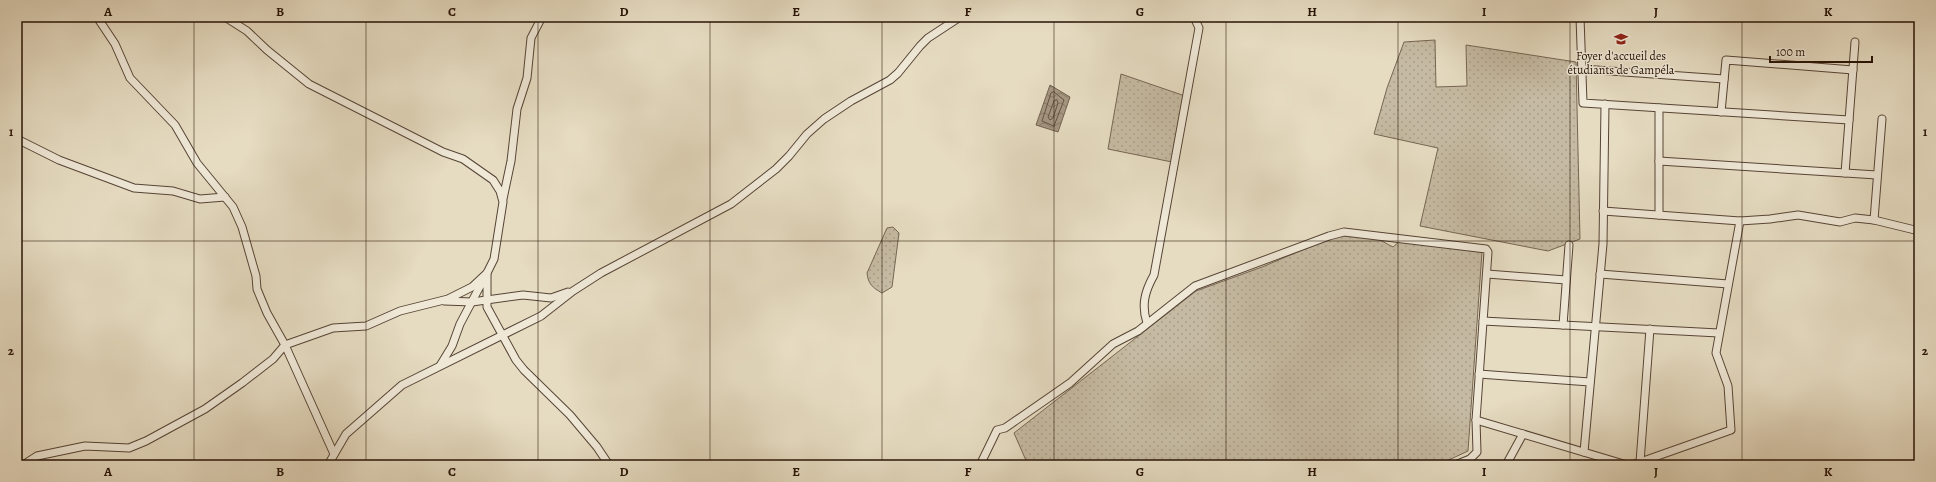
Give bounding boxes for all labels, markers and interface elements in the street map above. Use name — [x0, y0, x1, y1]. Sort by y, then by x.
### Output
text: A — [103, 3, 113, 20]
text: B — [276, 3, 284, 20]
text: C — [448, 3, 456, 20]
text: D — [619, 3, 629, 20]
text: E — [792, 3, 800, 20]
text: F — [965, 3, 972, 20]
text: G — [1136, 3, 1144, 20]
text: H — [1307, 3, 1317, 20]
text: I — [1482, 3, 1487, 20]
text: J — [1654, 3, 1658, 20]
text: K — [1824, 3, 1833, 20]
school or university icon: Foyer d'accueil des étudiants de Gampéla — [1613, 31, 1629, 47]
scale bar — [1770, 38, 1872, 64]
text: 100 m — [1776, 44, 1805, 60]
place label: Foyer d'accueil des étudiants de Gampéla — [1568, 48, 1675, 78]
text: 1 — [9, 123, 14, 140]
text: 1 — [1923, 123, 1928, 140]
text: 2 — [8, 342, 15, 359]
text: 2 — [1922, 342, 1929, 359]
text: A — [103, 463, 113, 480]
text: B — [276, 463, 284, 480]
text: C — [448, 463, 456, 480]
text: D — [619, 463, 629, 480]
text: E — [792, 463, 800, 480]
text: F — [965, 463, 972, 480]
text: G — [1136, 463, 1144, 480]
text: H — [1307, 463, 1317, 480]
text: I — [1482, 463, 1487, 480]
text: J — [1654, 463, 1658, 480]
text: K — [1824, 463, 1833, 480]

